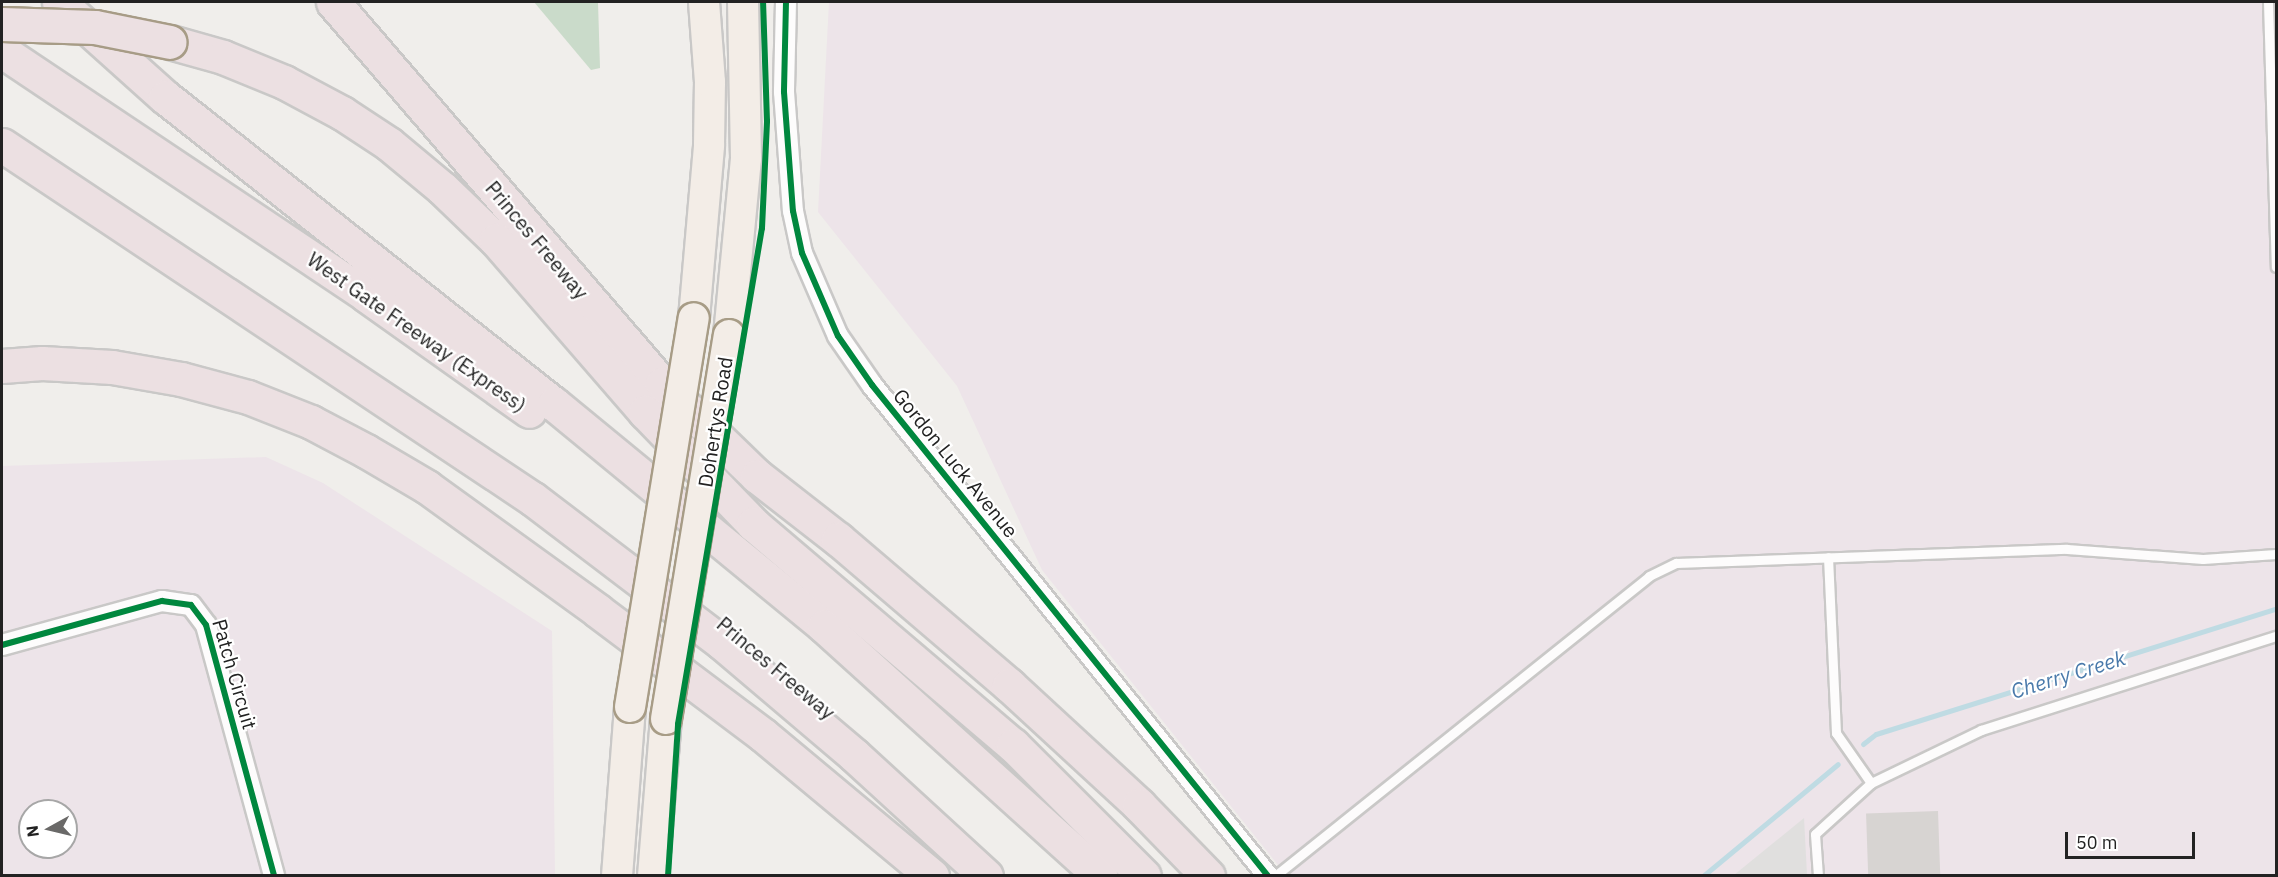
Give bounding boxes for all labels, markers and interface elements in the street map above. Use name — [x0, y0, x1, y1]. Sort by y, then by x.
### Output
street label: Princes Freeway — [481, 176, 593, 304]
street label: West Gate Freeway (Express) — [303, 247, 531, 417]
street label: Dohertys Road — [693, 355, 737, 489]
street label: Gordon Luck Avenue — [889, 384, 1023, 542]
street label: Princes Freeway — [712, 612, 840, 724]
street label: Patch Circuit — [208, 616, 262, 732]
water label: Cherry Creek — [2008, 645, 2128, 703]
north arrow — [18, 799, 78, 859]
scale bar — [2068, 820, 2198, 858]
text: N — [21, 824, 43, 838]
text: 50 m — [2076, 831, 2118, 854]

